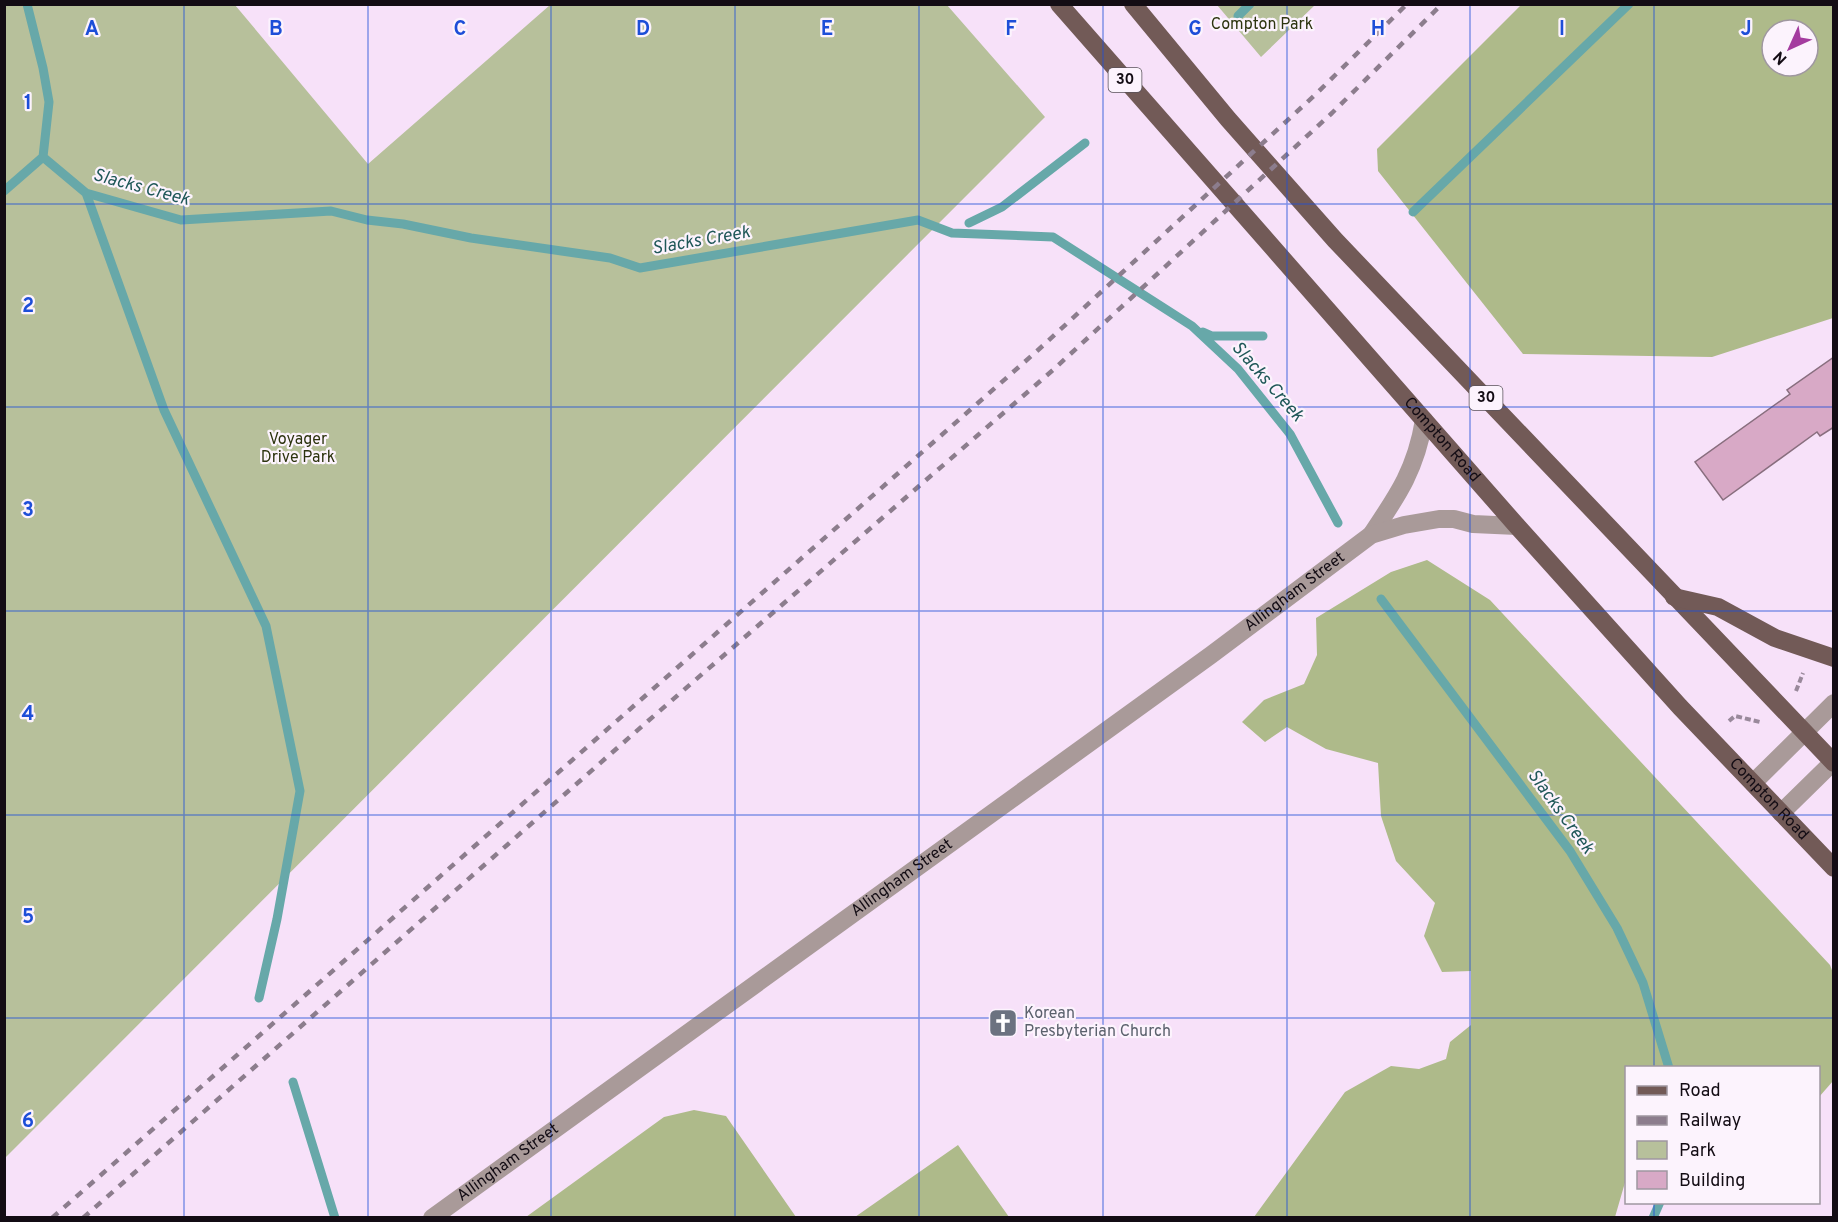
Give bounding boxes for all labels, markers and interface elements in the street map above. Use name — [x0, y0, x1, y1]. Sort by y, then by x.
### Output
park label: Compton Park — [1211, 15, 1313, 35]
text: A — [85, 17, 99, 43]
text: B — [269, 17, 283, 43]
text: C — [454, 17, 466, 43]
text: D — [636, 17, 650, 43]
text: E — [821, 17, 833, 43]
text: F — [1005, 17, 1017, 43]
text: G — [1188, 17, 1202, 43]
text: H — [1371, 17, 1385, 43]
text: I — [1559, 17, 1565, 43]
text: J — [1740, 17, 1752, 43]
north arrow — [1760, 18, 1820, 78]
text: N — [1770, 46, 1792, 68]
road number: 30 — [1108, 68, 1142, 92]
text: 1 — [24, 91, 32, 117]
water label: Slacks Creek — [90, 164, 193, 212]
water label: Slacks Creek — [650, 221, 753, 261]
text: 2 — [22, 294, 34, 320]
water label: Slacks Creek — [1226, 337, 1309, 428]
road number: 30 — [1470, 386, 1502, 410]
street label: Compton Road — [1399, 393, 1484, 487]
park label: Voyager Drive Park — [261, 430, 335, 468]
text: 3 — [22, 498, 34, 524]
street label: Allingham Street — [1241, 548, 1349, 636]
text: 4 — [22, 702, 34, 728]
street label: Compton Road — [1724, 754, 1813, 845]
water label: Slacks Creek — [1522, 765, 1599, 860]
street label: Allingham Street — [847, 835, 957, 922]
text: 5 — [22, 905, 34, 931]
place label: Korean Presbyterian Church — [1024, 1004, 1171, 1042]
church icon: Korean Presbyterian Church — [987, 1007, 1019, 1039]
legend — [1625, 1066, 1820, 1204]
text: Road — [1679, 1080, 1721, 1103]
text: 6 — [22, 1109, 34, 1135]
text: Railway — [1679, 1110, 1741, 1133]
street label: Allingham Street — [453, 1119, 563, 1206]
text: Park — [1679, 1140, 1716, 1163]
text: Building — [1679, 1170, 1745, 1193]

